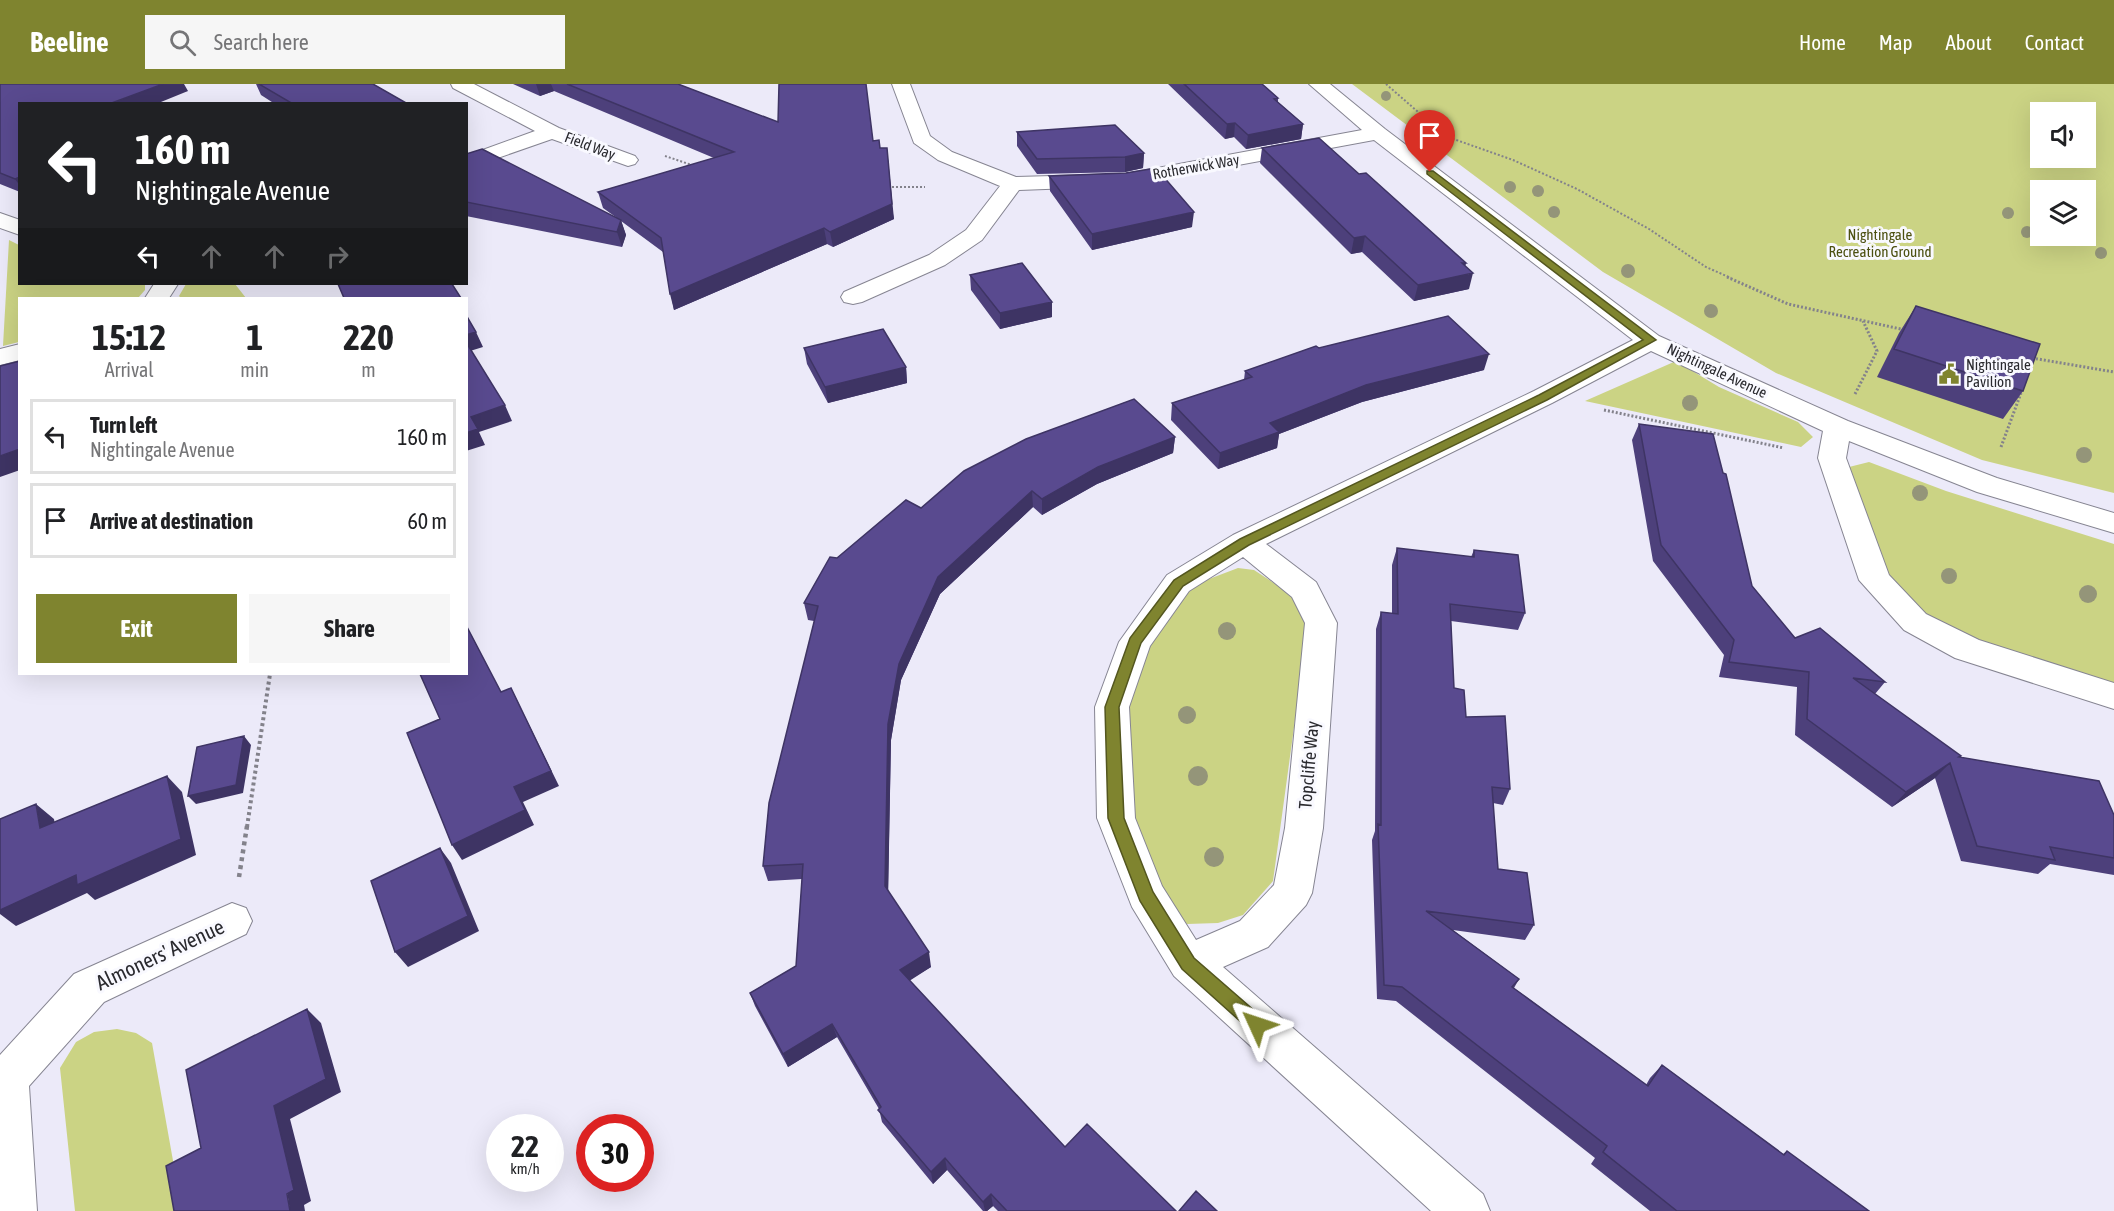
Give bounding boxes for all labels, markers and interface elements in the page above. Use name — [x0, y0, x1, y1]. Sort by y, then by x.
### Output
search box — [145, 15, 565, 69]
text: Beeline — [30, 26, 109, 58]
icon: search — [166, 26, 199, 59]
text: Search here — [214, 29, 309, 55]
text: Home — [1799, 30, 1846, 54]
text: Map — [1879, 30, 1913, 54]
text: About — [1946, 30, 1992, 54]
text: Contact — [2025, 30, 2084, 54]
map controls — [2030, 102, 2096, 246]
button: sound — [2030, 102, 2096, 168]
pin — [1404, 110, 1455, 172]
icon: arrive — [1413, 119, 1446, 152]
text: 160 m — [135, 125, 230, 173]
icon: left — [36, 126, 114, 204]
street label: Field Way — [562, 128, 618, 163]
street label: Rotherwick Way — [1151, 151, 1241, 182]
text: Nightingale Avenue — [135, 175, 330, 206]
button: layers — [2030, 180, 2096, 246]
park label: Nightingale Recreation Ground — [1828, 226, 1932, 260]
icon: left — [132, 240, 165, 273]
icon: ahead — [195, 240, 228, 273]
icon: ahead — [258, 240, 291, 273]
icon: right — [321, 240, 354, 273]
text: 15:12 — [92, 316, 166, 358]
text: 1 — [246, 316, 263, 358]
text: 220 — [343, 316, 394, 358]
street label: Nightingale Avenue — [1664, 340, 1770, 401]
place label: Nightingale Pavilion — [1966, 356, 2031, 390]
text: Arrival — [105, 358, 154, 381]
text: min — [240, 358, 269, 381]
text: m — [361, 358, 376, 381]
public building icon: Nightingale Pavilion — [1937, 362, 1961, 386]
text: Turn left — [90, 412, 157, 438]
icon: left — [39, 420, 72, 453]
text: 160 m — [397, 424, 447, 450]
text: Nightingale Avenue — [90, 438, 235, 461]
icon: arrive — [39, 504, 72, 537]
text: Arrive at destination — [90, 508, 253, 534]
text: 60 m — [407, 508, 447, 534]
button: Exit — [36, 594, 237, 663]
button: Share — [249, 594, 450, 663]
street label: Topcliffe Way — [1294, 720, 1323, 810]
street label: Almoners' Avenue — [92, 914, 227, 994]
position arrow — [1225, 993, 1289, 1057]
speed limit sign: 30 — [576, 1114, 654, 1192]
text: 22 — [511, 1129, 539, 1163]
text: km/h — [510, 1160, 540, 1177]

